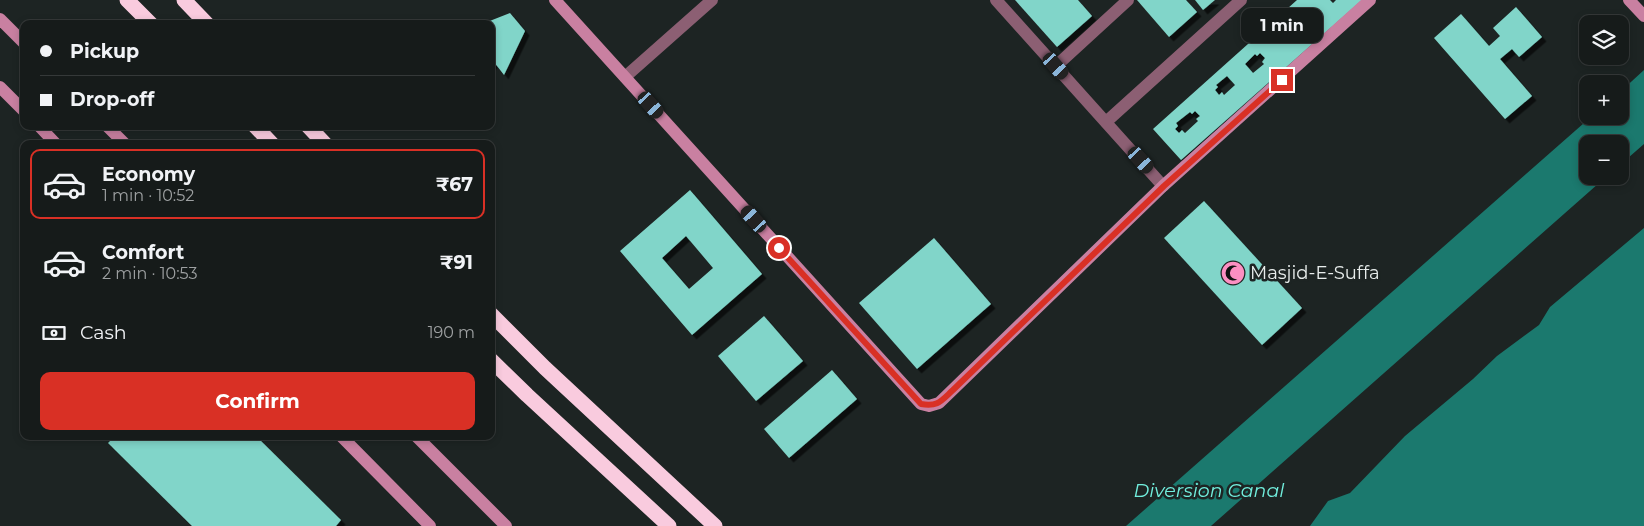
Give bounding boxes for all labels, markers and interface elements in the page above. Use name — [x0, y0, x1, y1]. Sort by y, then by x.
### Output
callout: 1 min — [1241, 8, 1323, 42]
map controls — [1579, 15, 1629, 185]
button: layers — [1579, 15, 1629, 65]
text: 1 min — [1260, 16, 1304, 35]
text: Pickup — [70, 40, 139, 63]
car — [1040, 50, 1071, 82]
route end — [1271, 69, 1293, 91]
button: + — [1579, 75, 1629, 125]
text: Drop-off — [70, 88, 154, 111]
car — [635, 89, 666, 121]
button: − — [1579, 135, 1629, 185]
car — [1125, 144, 1156, 176]
icon: car — [42, 162, 87, 207]
text: Economy — [102, 163, 195, 186]
text: ₹67 — [436, 173, 473, 196]
text: 1 min · 10:52 — [102, 186, 194, 205]
car — [738, 203, 769, 235]
route start — [768, 237, 790, 259]
icon: car — [42, 240, 87, 285]
text: Comfort — [102, 241, 184, 264]
text: ₹91 — [440, 251, 473, 274]
mosque icon: Masjid-E-Suffa — [1220, 260, 1246, 286]
place label: Masjid-E-Suffa — [1250, 262, 1380, 284]
text: 2 min · 10:53 — [102, 264, 198, 283]
icon: cash — [40, 319, 68, 347]
text: Cash — [80, 321, 127, 344]
text: 190 m — [428, 323, 475, 342]
button: Confirm — [40, 372, 475, 430]
water label: Diversion Canal — [1134, 479, 1285, 502]

